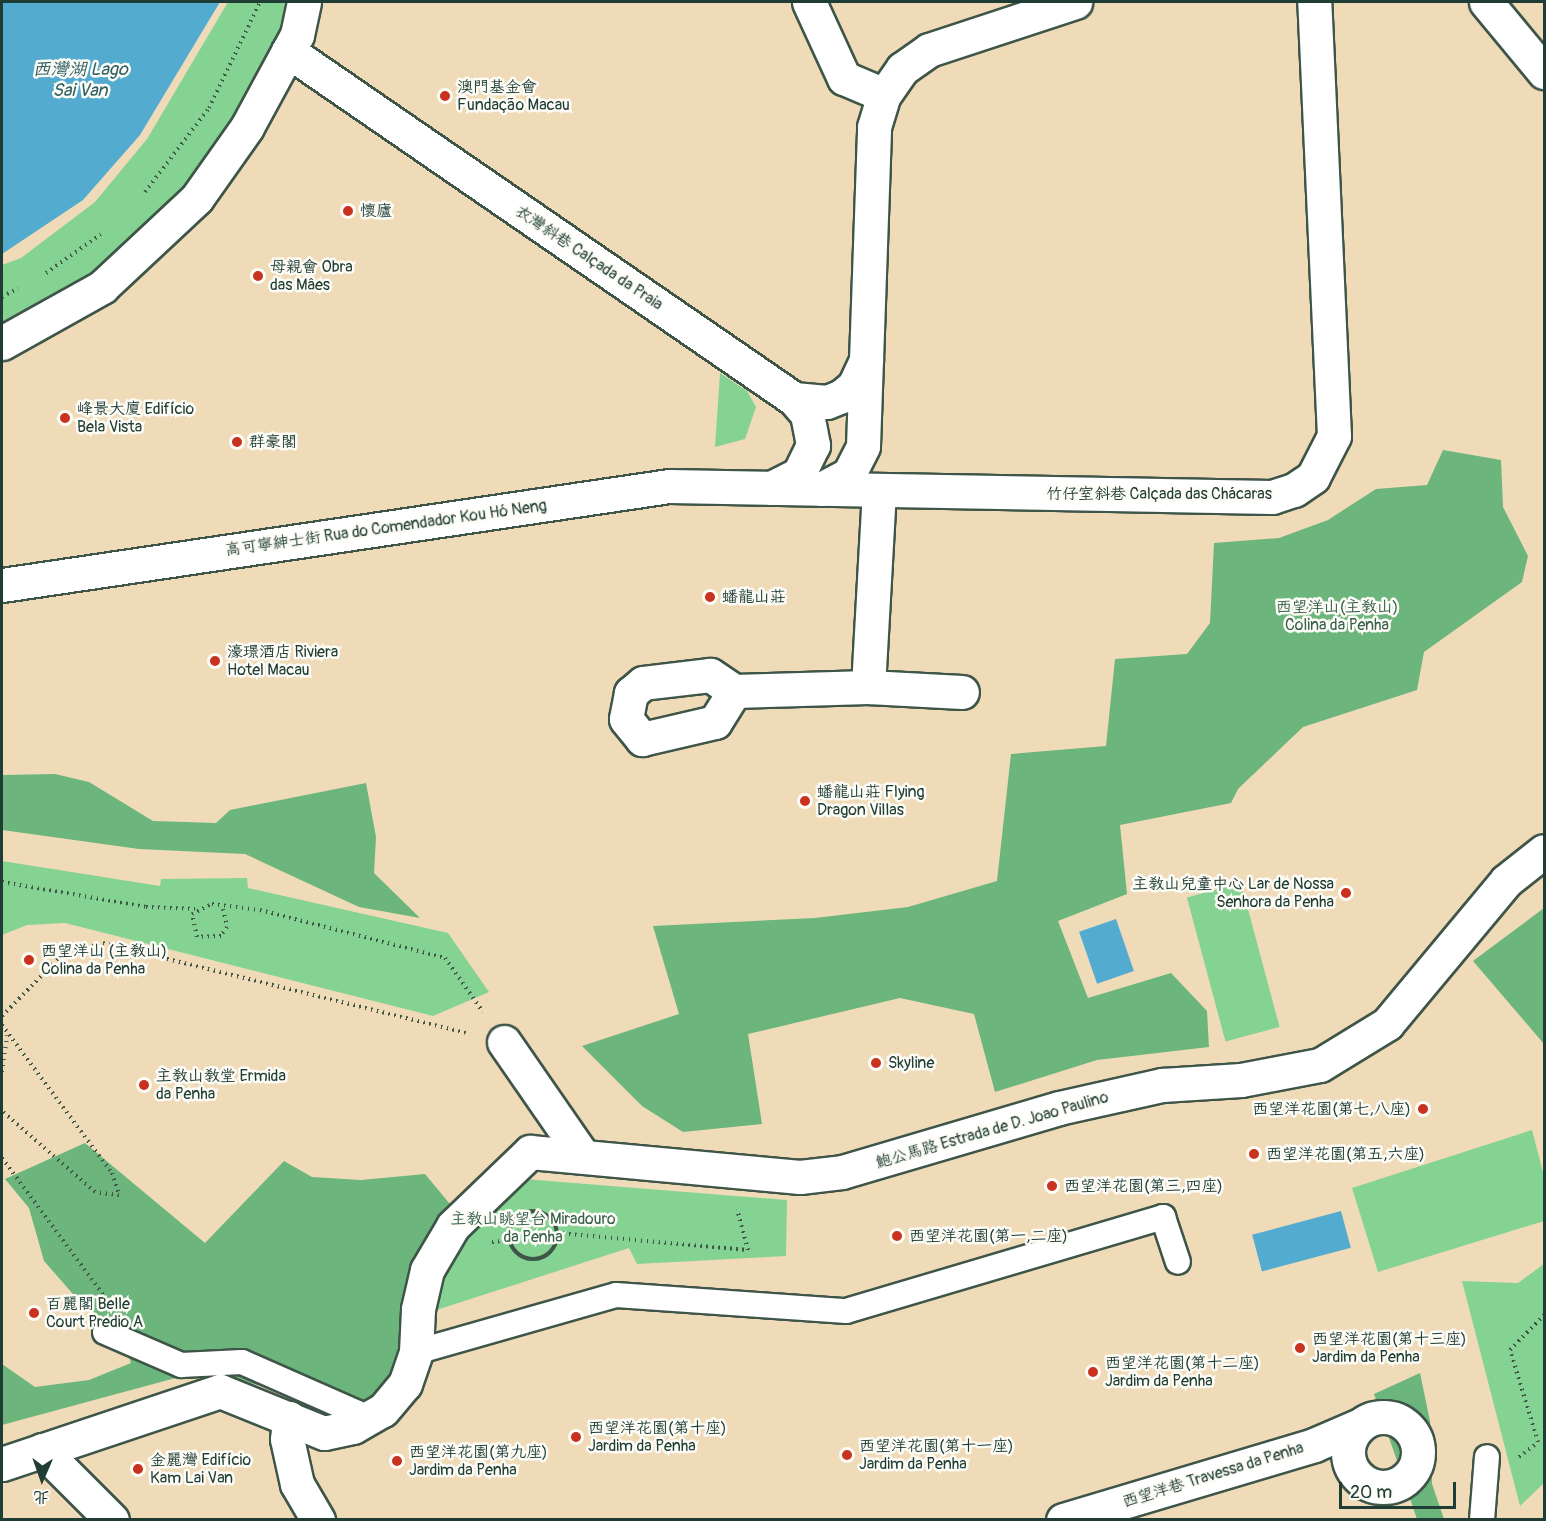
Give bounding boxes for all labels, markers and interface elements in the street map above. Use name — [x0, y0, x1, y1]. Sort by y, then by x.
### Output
water label: 西灣湖 Lago Sai Van — [32, 60, 128, 103]
place label: 澳門基金會 Fundação Macau — [457, 77, 570, 115]
marker: 澳門基金會 Fundação Macau — [438, 89, 452, 103]
place label: 懷廬 — [360, 201, 392, 221]
street label: 衣灣斜巷 Calçada da Praia — [512, 201, 666, 315]
marker: 懷廬 — [341, 204, 355, 218]
place label: 母親會 Obra das Mâes — [270, 257, 353, 295]
marker: 母親會 Obra das Mâes — [251, 269, 265, 283]
place label: 峰景大廈 Edifício Bela Vista — [77, 399, 194, 437]
marker: 峰景大廈 Edifício Bela Vista — [58, 411, 72, 425]
place label: 群豪閣 — [249, 432, 297, 452]
marker: 群豪閣 — [230, 435, 244, 449]
street label: 竹仔室斜巷 Calçada das Chácaras — [1046, 484, 1272, 504]
street label: 高可寧紳士街 Rua do Comendador Kou Hó Neng — [224, 496, 548, 560]
place label: 蟠龍山莊 — [722, 587, 786, 607]
marker: 蟠龍山莊 — [703, 590, 717, 604]
park label: 西望洋山(主教山) Colina da Penha — [1276, 597, 1398, 635]
place label: 濠璟酒店 Riviera Hotel Macau — [227, 642, 338, 680]
marker: 濠璟酒店 Riviera Hotel Macau — [208, 654, 222, 668]
place label: 蟠龍山莊 Flying Dragon Villas — [817, 782, 925, 820]
marker: 蟠龍山莊 Flying Dragon Villas — [798, 794, 812, 808]
place label: 主教山兒童中心 Lar de Nossa Senhora da Penha — [1132, 874, 1334, 912]
marker: 主教山兒童中心 Lar de Nossa Senhora da Penha — [1339, 886, 1353, 900]
place label: 西望洋山 (主教山) Colina da Penha — [41, 941, 167, 979]
marker: 西望洋山 (主教山) Colina da Penha — [22, 953, 36, 967]
place label: Skyline — [888, 1053, 934, 1073]
marker: Skyline — [869, 1056, 883, 1070]
place label: 主教山教堂 Ermida da Penha — [156, 1066, 286, 1104]
marker: 主教山教堂 Ermida da Penha — [137, 1078, 151, 1092]
street label: 鮑公馬路 Estrada de D. Joao Paulino — [873, 1088, 1111, 1172]
place label: 西望洋花園(第七,八座) — [1252, 1099, 1411, 1119]
marker: 西望洋花園(第七,八座) — [1416, 1102, 1430, 1116]
place label: 西望洋花園(第五,六座) — [1266, 1144, 1425, 1164]
marker: 西望洋花園(第五,六座) — [1247, 1147, 1261, 1161]
place label: 西望洋花園(第三,四座) — [1064, 1176, 1223, 1196]
marker: 西望洋花園(第三,四座) — [1045, 1179, 1059, 1193]
park label: 主教山眺望台 Miradouro da Penha — [450, 1209, 616, 1247]
place label: 西望洋花園(第一,二座) — [909, 1226, 1068, 1246]
marker: 西望洋花園(第一,二座) — [890, 1229, 904, 1243]
place label: 百麗閣 Belle Court Predio A — [46, 1294, 143, 1332]
marker: 百麗閣 Belle Court Predio A — [27, 1306, 41, 1320]
place label: 西望洋花園(第十三座) Jardim da Penha — [1312, 1329, 1467, 1367]
marker: 西望洋花園(第十三座) Jardim da Penha — [1293, 1341, 1307, 1355]
place label: 西望洋花園(第十二座) Jardim da Penha — [1105, 1353, 1260, 1391]
marker: 西望洋花園(第十二座) Jardim da Penha — [1086, 1365, 1100, 1379]
place label: 西望洋花園(第十座) Jardim da Penha — [588, 1418, 727, 1456]
marker: 西望洋花園(第十座) Jardim da Penha — [569, 1430, 583, 1444]
place label: 西望洋花園(第十一座) Jardim da Penha — [859, 1436, 1014, 1474]
street label: 西望洋巷 Travessa da Penha — [1120, 1438, 1306, 1512]
place label: 西望洋花園(第九座) Jardim da Penha — [409, 1442, 548, 1480]
marker: 西望洋花園(第十一座) Jardim da Penha — [840, 1448, 854, 1462]
north arrow — [12, 1449, 72, 1509]
place label: 金麗灣 Edifício Kam Lai Van — [150, 1450, 251, 1488]
marker: 西望洋花園(第九座) Jardim da Penha — [390, 1454, 404, 1468]
marker: 金麗灣 Edifício Kam Lai Van — [131, 1462, 145, 1476]
scale bar — [1342, 1470, 1459, 1508]
text: 20 m — [1350, 1481, 1392, 1504]
text: 北 — [33, 1487, 50, 1507]

